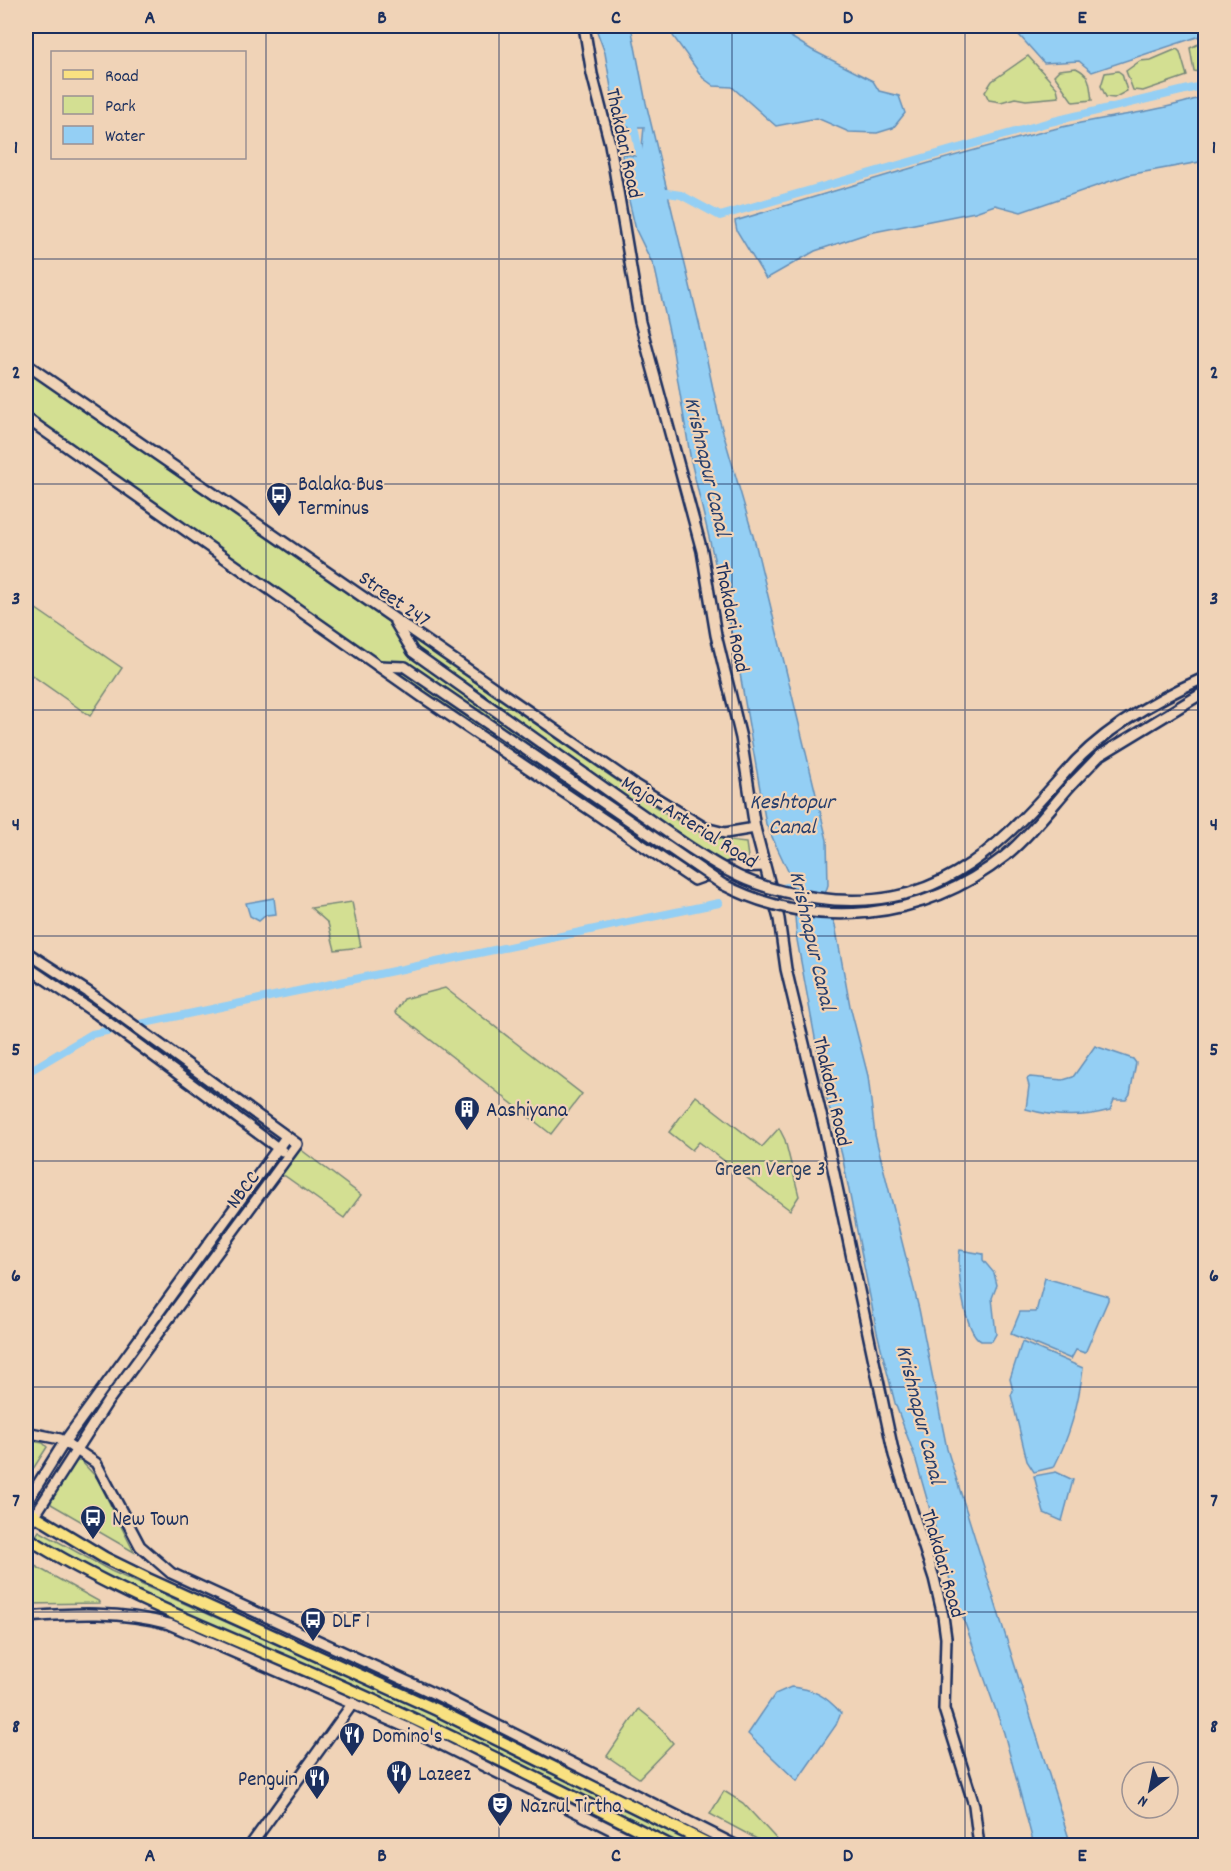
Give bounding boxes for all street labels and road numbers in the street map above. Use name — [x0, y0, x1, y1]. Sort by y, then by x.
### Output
street label: Thakdari Road — [596, 86, 648, 201]
street label: Thakdari Road — [705, 560, 755, 675]
street label: Street 247 — [351, 565, 435, 636]
street label: Major Arterial Road — [614, 769, 763, 878]
street label: Thakdari Road — [803, 1034, 857, 1150]
street label: NBCC — [220, 1165, 269, 1216]
street label: Thakdari Road — [911, 1506, 971, 1622]

